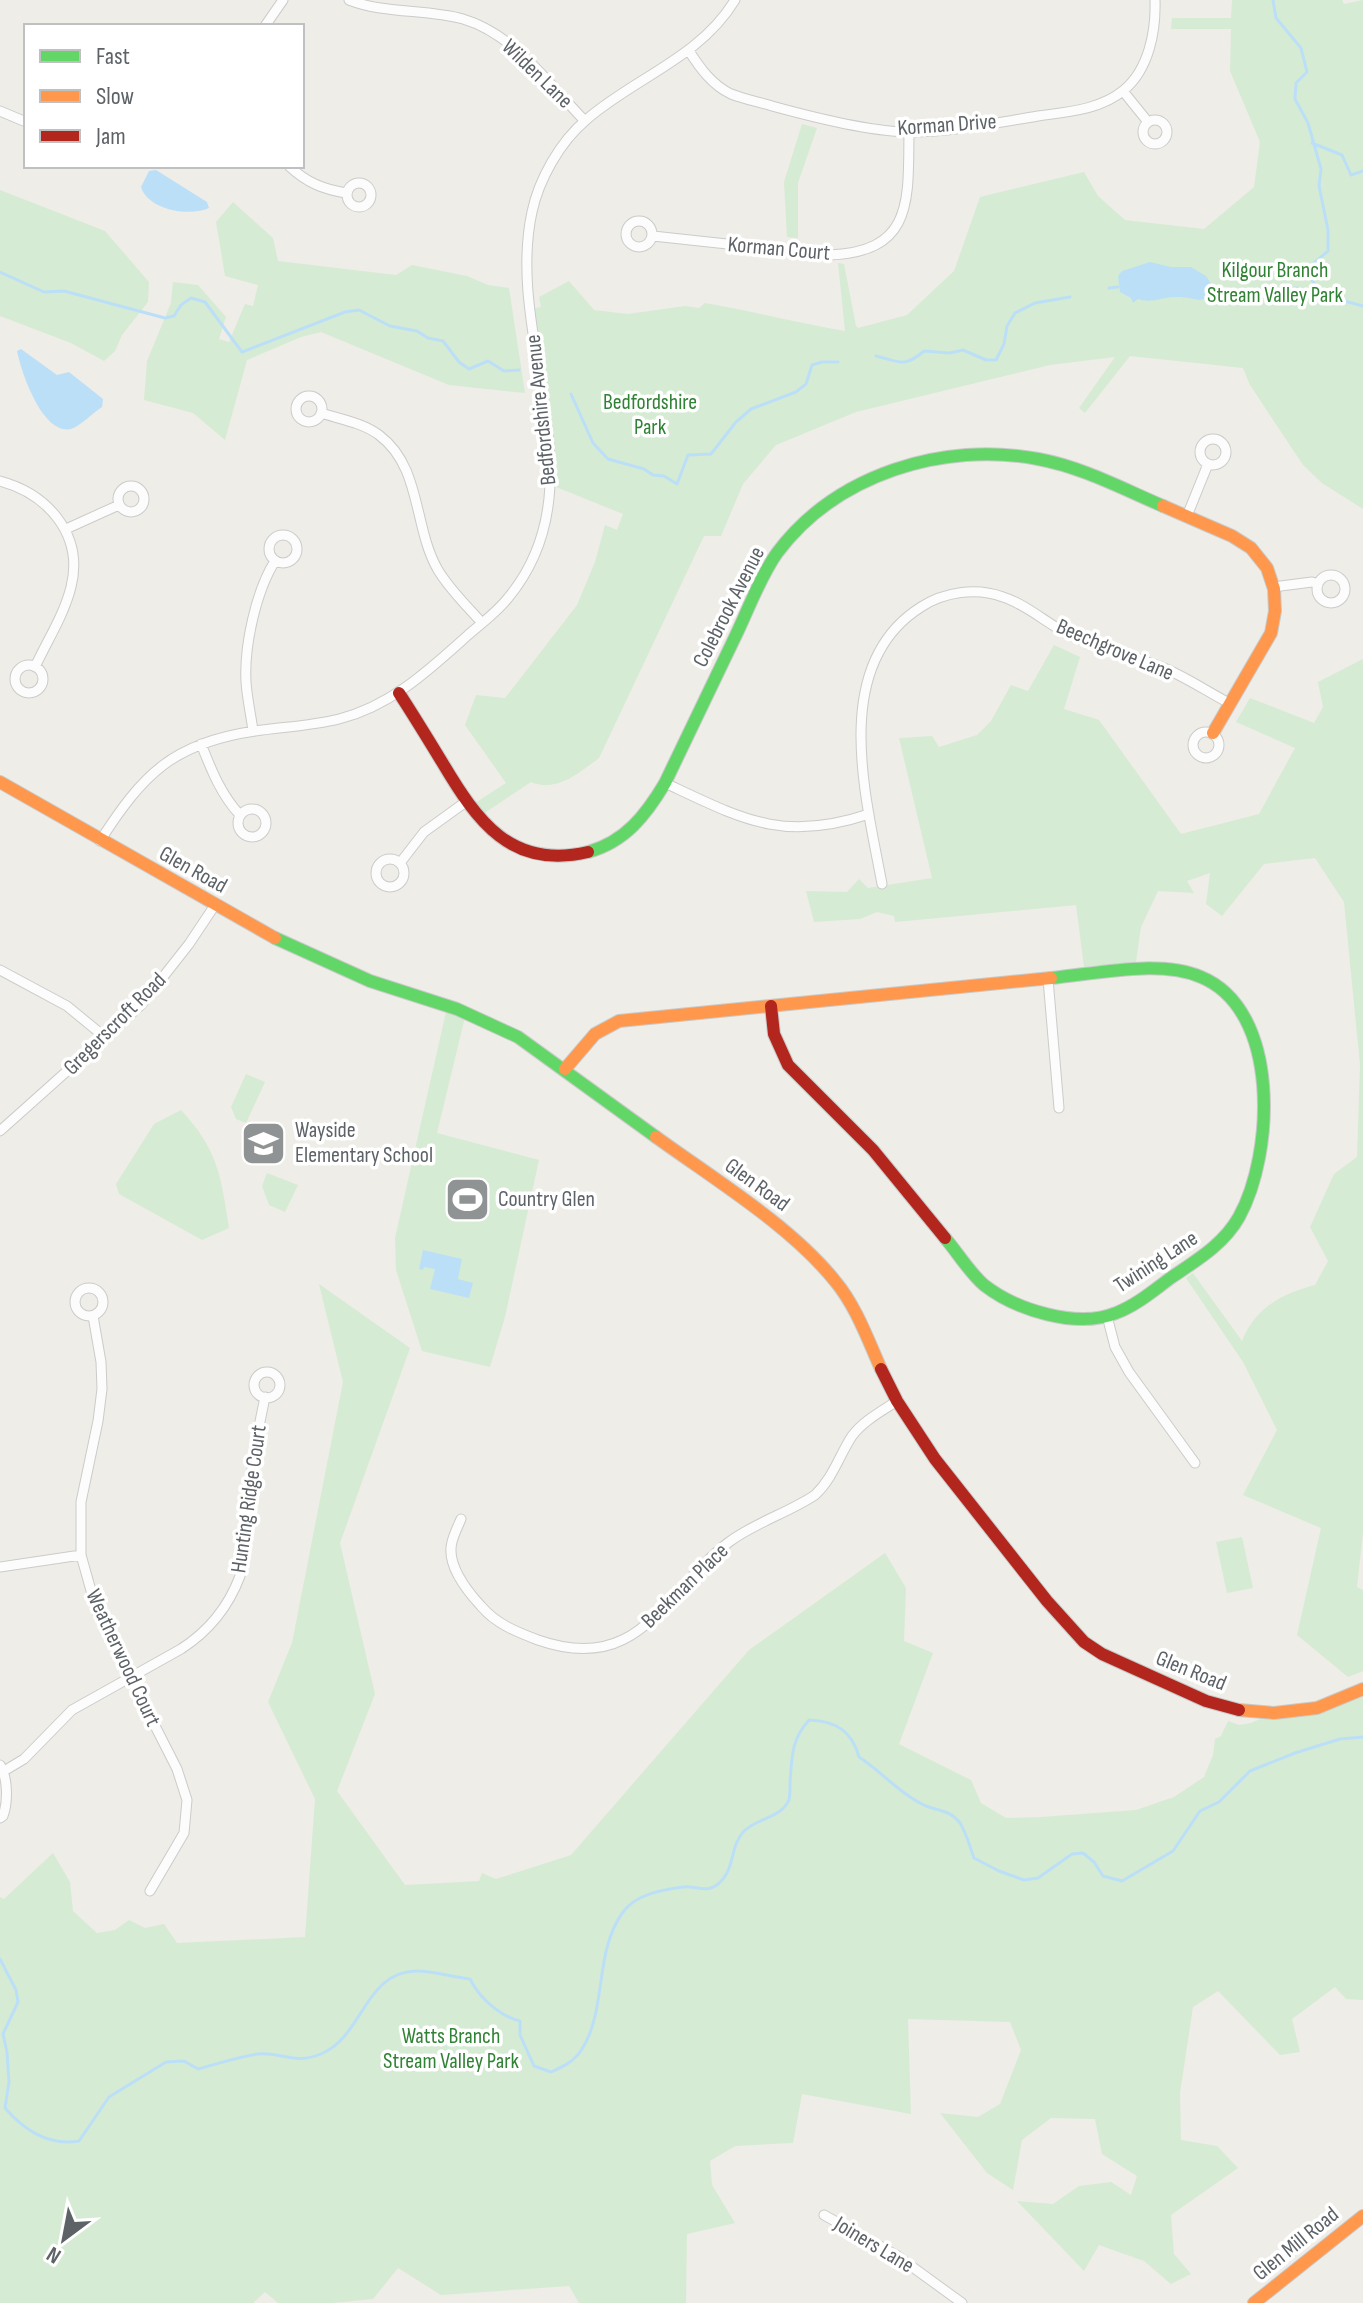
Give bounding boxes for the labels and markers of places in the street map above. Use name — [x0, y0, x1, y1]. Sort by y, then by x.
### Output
place label: Wayside Elementary School — [295, 1117, 433, 1169]
school or university icon: Wayside Elementary School — [240, 1119, 288, 1167]
sports icon: Country Glen — [443, 1175, 491, 1223]
place label: Country Glen — [498, 1186, 595, 1213]

